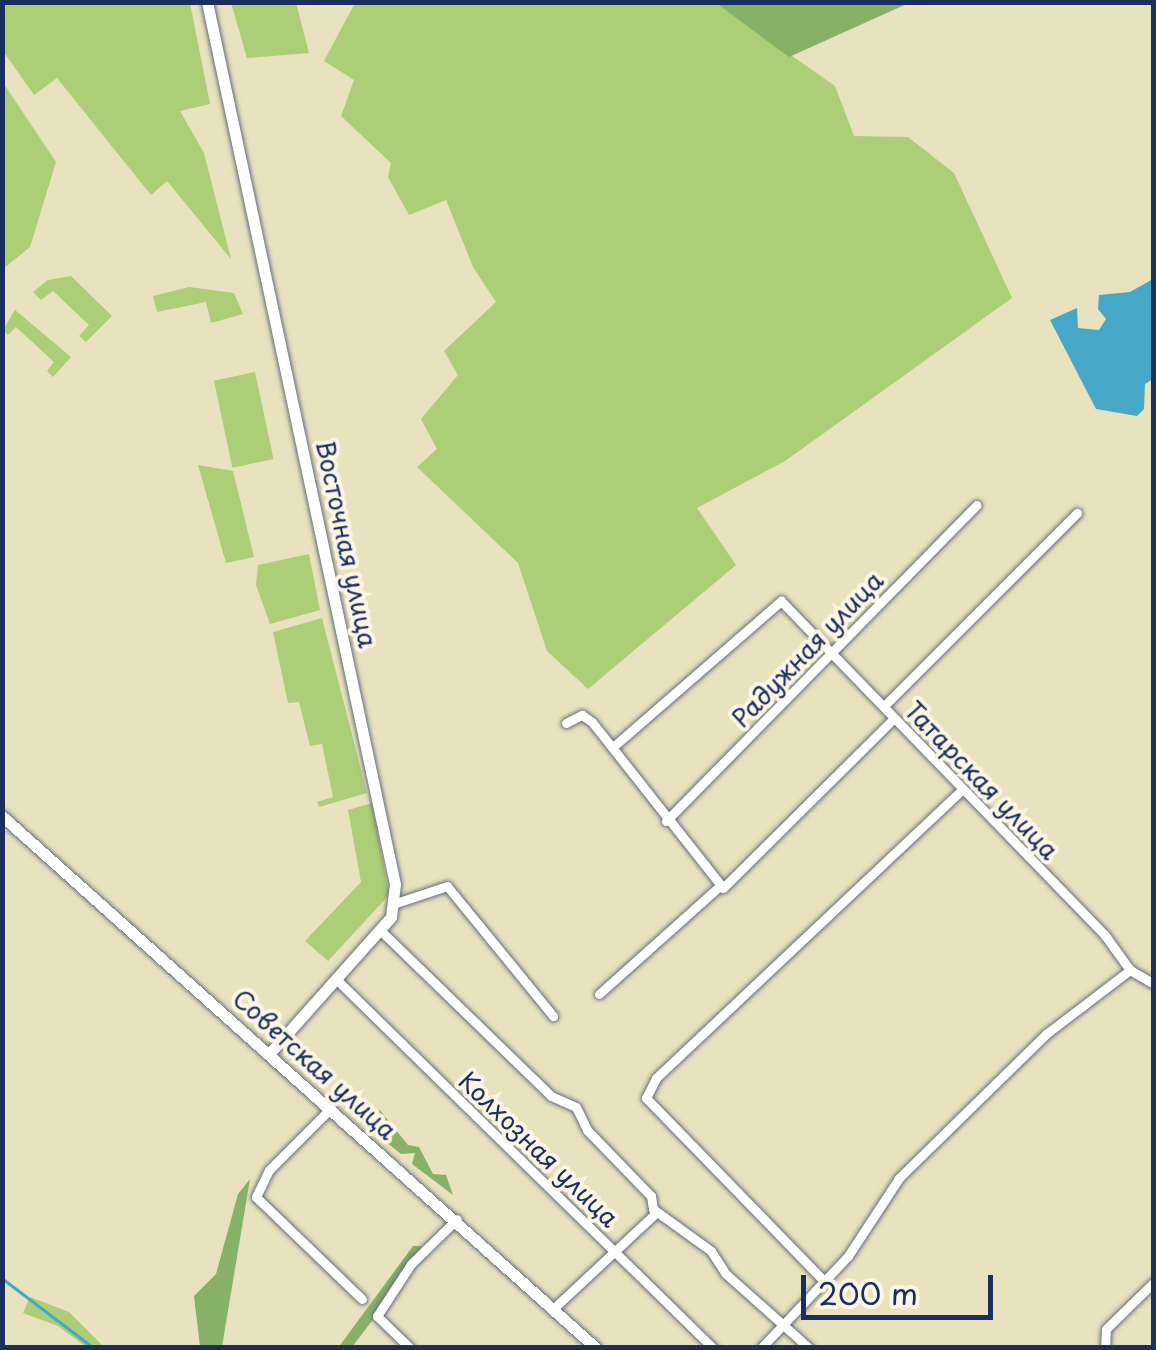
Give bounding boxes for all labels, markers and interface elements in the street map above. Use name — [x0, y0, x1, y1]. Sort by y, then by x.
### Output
street label: Восточная улица — [310, 437, 384, 651]
street label: Радужная улица — [725, 564, 889, 734]
street label: Татарская улица — [899, 694, 1065, 866]
street label: Советская улица — [226, 982, 404, 1146]
street label: Колхозная улица — [452, 1065, 626, 1233]
scale bar — [806, 1255, 998, 1317]
text: 200 m — [818, 1270, 918, 1315]

